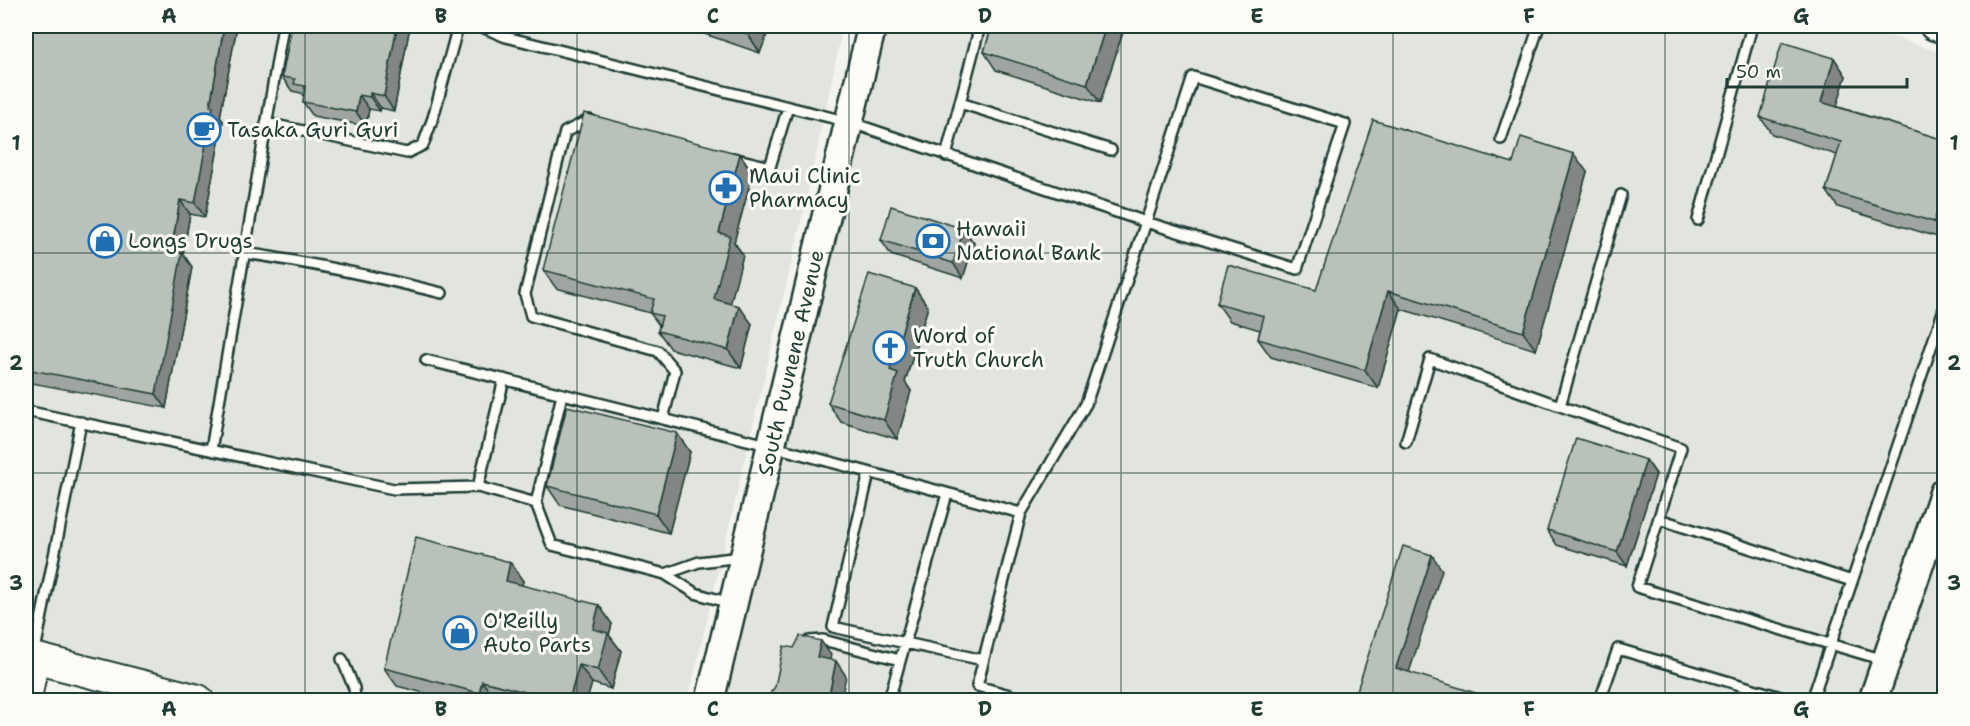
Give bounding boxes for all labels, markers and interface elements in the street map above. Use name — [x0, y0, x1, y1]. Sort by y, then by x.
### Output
text: A — [161, 3, 177, 29]
text: B — [435, 3, 447, 29]
text: C — [707, 3, 719, 29]
text: D — [978, 3, 992, 29]
text: E — [1250, 3, 1264, 29]
text: F — [1523, 3, 1535, 29]
text: G — [1793, 3, 1809, 29]
scale bar — [1727, 51, 1907, 89]
text: 50 m — [1736, 60, 1781, 84]
cafe icon: Tasaka Guri Guri — [186, 112, 222, 148]
place label: Tasaka Guri Guri — [227, 116, 399, 144]
text: 1 — [11, 130, 21, 156]
text: 1 — [1949, 130, 1959, 156]
place label: Maui Clinic Pharmacy — [749, 162, 860, 214]
pharmacy icon: Maui Clinic Pharmacy — [708, 170, 744, 206]
place label: Hawaii National Bank — [956, 215, 1101, 267]
shop icon: Longs Drugs — [87, 223, 123, 259]
bank icon: Hawaii National Bank — [915, 223, 951, 259]
place label: Longs Drugs — [128, 227, 253, 255]
street label: South Puunene Avenue — [751, 247, 831, 479]
place label: Word of Truth Church — [913, 322, 1044, 374]
church icon: Word of Truth Church — [872, 330, 908, 366]
text: 2 — [9, 350, 23, 376]
text: 2 — [1947, 350, 1961, 376]
text: 3 — [9, 570, 23, 596]
text: 3 — [1947, 570, 1961, 596]
place label: O'Reilly Auto Parts — [483, 607, 591, 659]
shop icon: O'Reilly Auto Parts — [442, 615, 478, 651]
text: A — [161, 696, 177, 722]
text: B — [435, 696, 447, 722]
text: C — [707, 696, 719, 722]
text: D — [978, 696, 992, 722]
text: E — [1250, 696, 1264, 722]
text: F — [1523, 696, 1535, 722]
text: G — [1793, 696, 1809, 722]

